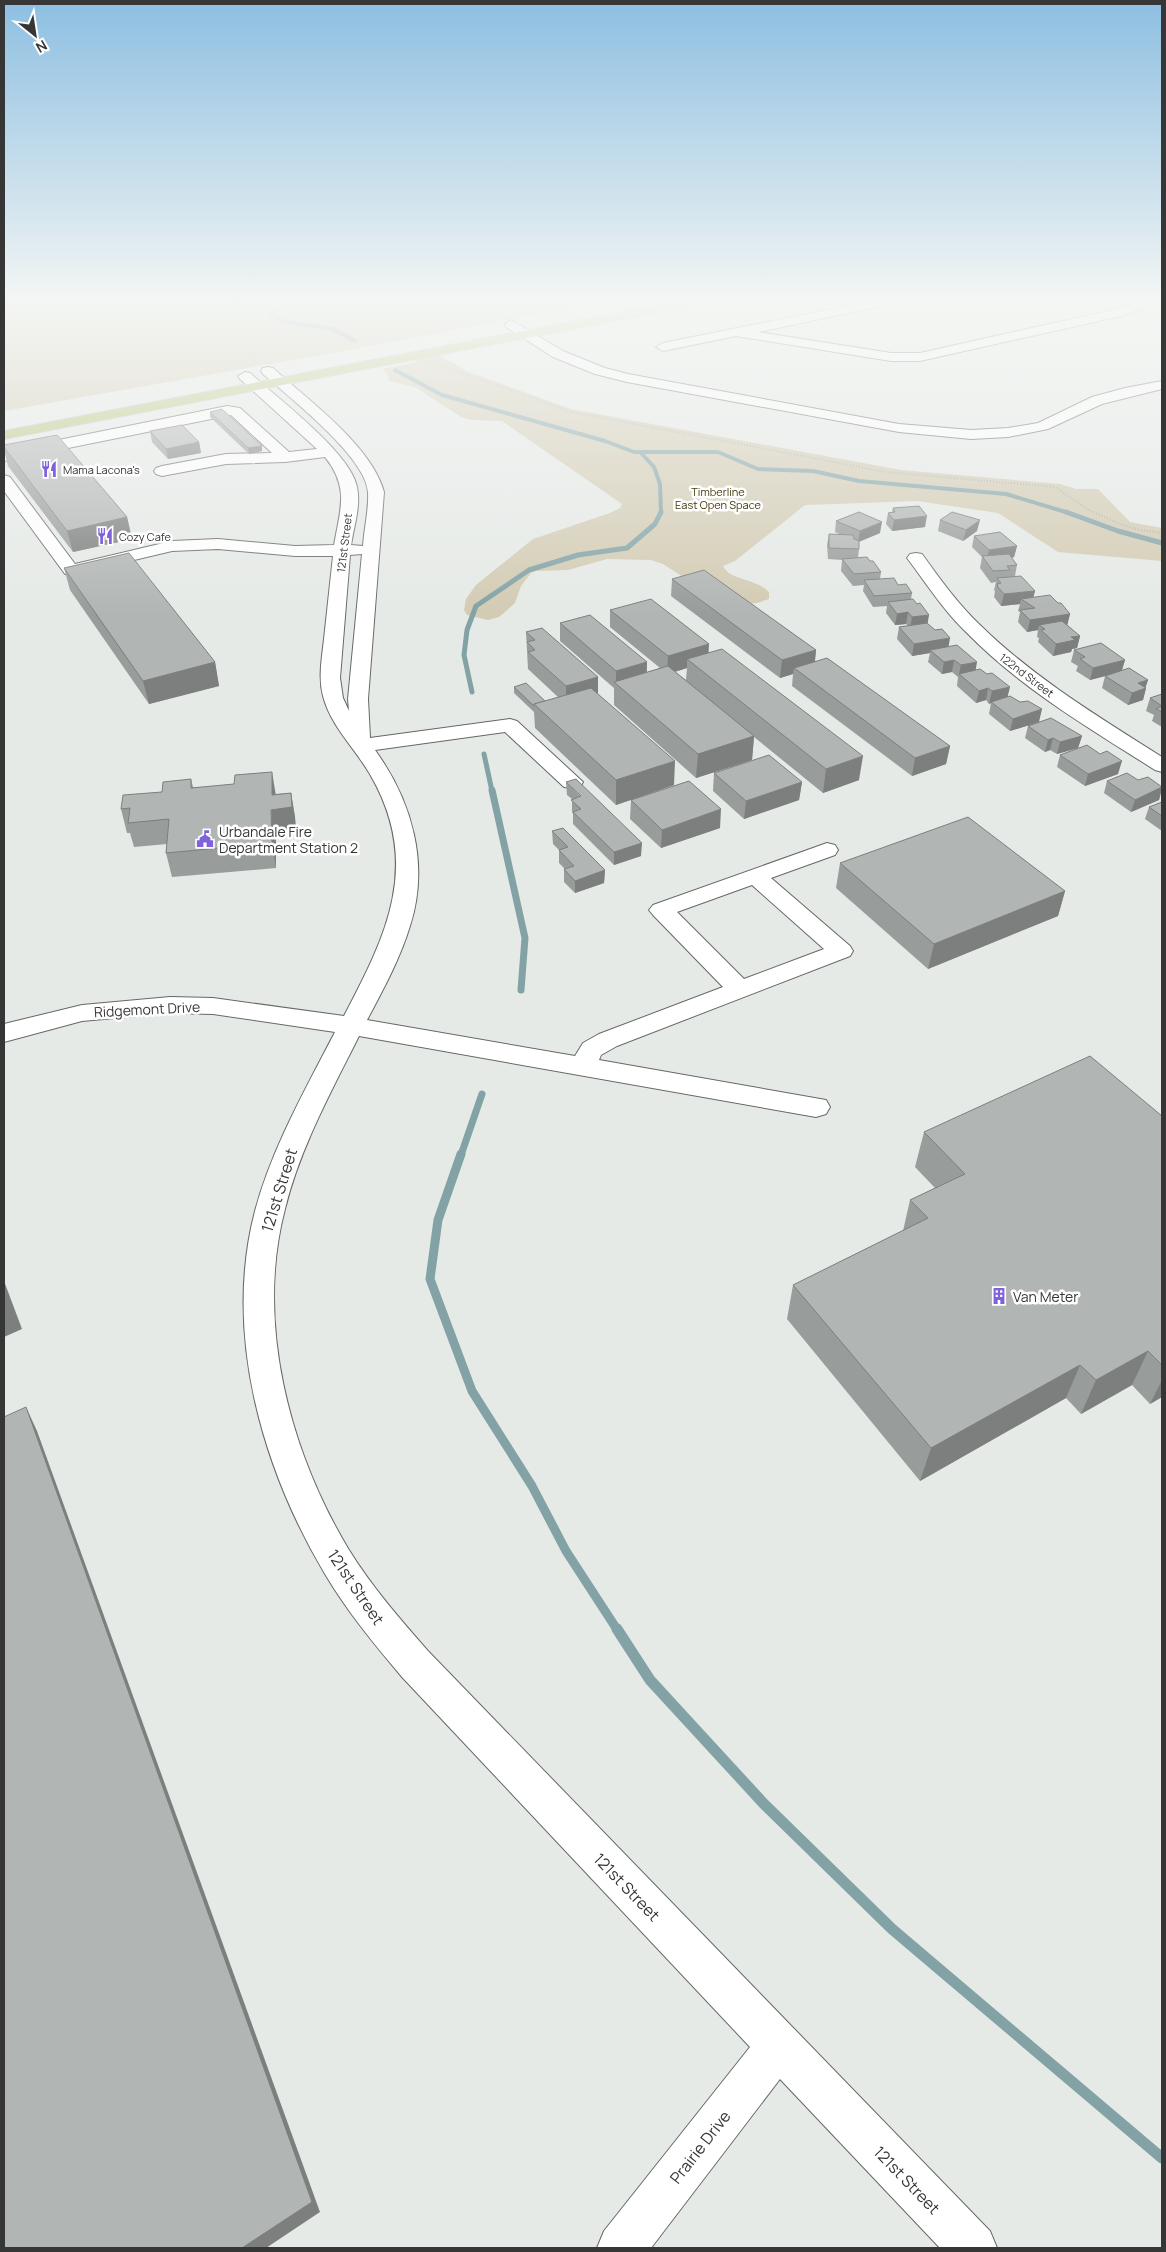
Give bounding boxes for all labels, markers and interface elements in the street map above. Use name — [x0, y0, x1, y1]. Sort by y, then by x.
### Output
north arrow — [10, 10, 60, 60]
text: N — [33, 36, 51, 57]
restaurant icon: Mama Lacona's — [39, 459, 59, 479]
place label: Mama Lacona's — [63, 462, 140, 477]
park label: Timberline East Open Space — [675, 484, 762, 512]
street label: 121st Street — [333, 513, 355, 573]
restaurant icon: Cozy Cafe — [95, 526, 115, 546]
place label: Cozy Cafe — [119, 529, 171, 544]
street label: 122nd Street — [997, 650, 1057, 700]
place label: Urbandale Fire Department Station 2 — [219, 822, 358, 857]
public building icon: Urbandale Fire Department Station 2 — [195, 829, 215, 849]
street label: Ridgemont Drive — [93, 997, 201, 1021]
street label: 121st Street — [256, 1145, 302, 1235]
building icon: Van Meter — [989, 1286, 1009, 1306]
place label: Van Meter — [1013, 1287, 1078, 1306]
street label: 121st Street — [323, 1545, 389, 1629]
street label: 121st Street — [589, 1848, 665, 1926]
street label: Prairie Drive — [664, 2106, 736, 2188]
street label: 121st Street — [869, 2141, 945, 2219]

